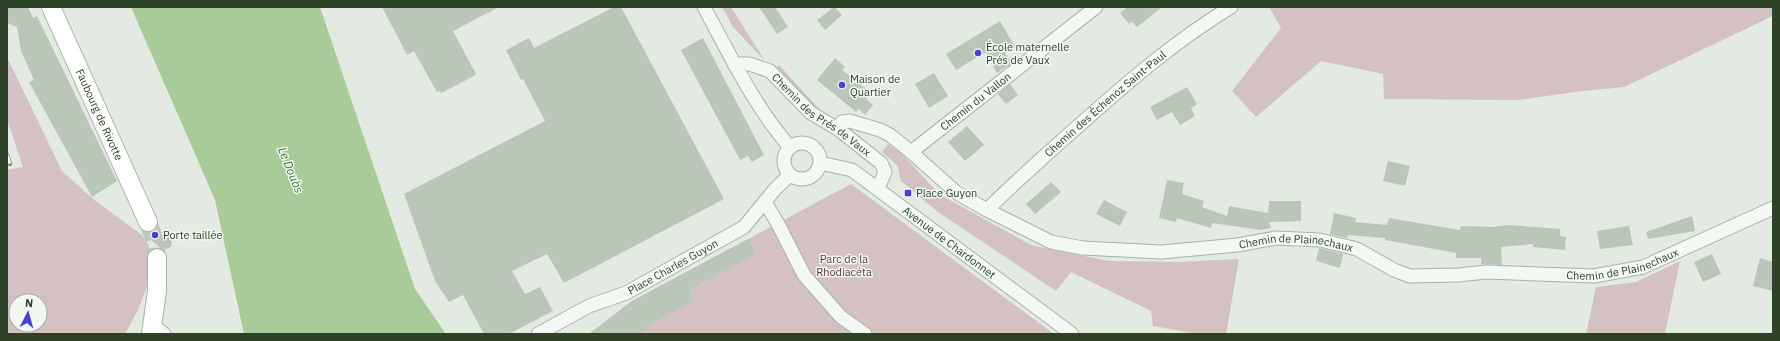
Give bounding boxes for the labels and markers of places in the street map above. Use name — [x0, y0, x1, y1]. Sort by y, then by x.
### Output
place label: École maternelle Prés de Vaux — [986, 40, 1069, 67]
marker: École maternelle Prés de Vaux — [973, 48, 983, 58]
place label: Maison de Quartier — [850, 72, 900, 99]
marker: Maison de Quartier — [837, 80, 847, 90]
place label: Place Guyon — [916, 186, 977, 200]
marker: Place Guyon — [903, 188, 913, 198]
place label: Porte taillée — [163, 228, 223, 242]
marker: Porte taillée — [150, 230, 160, 240]

